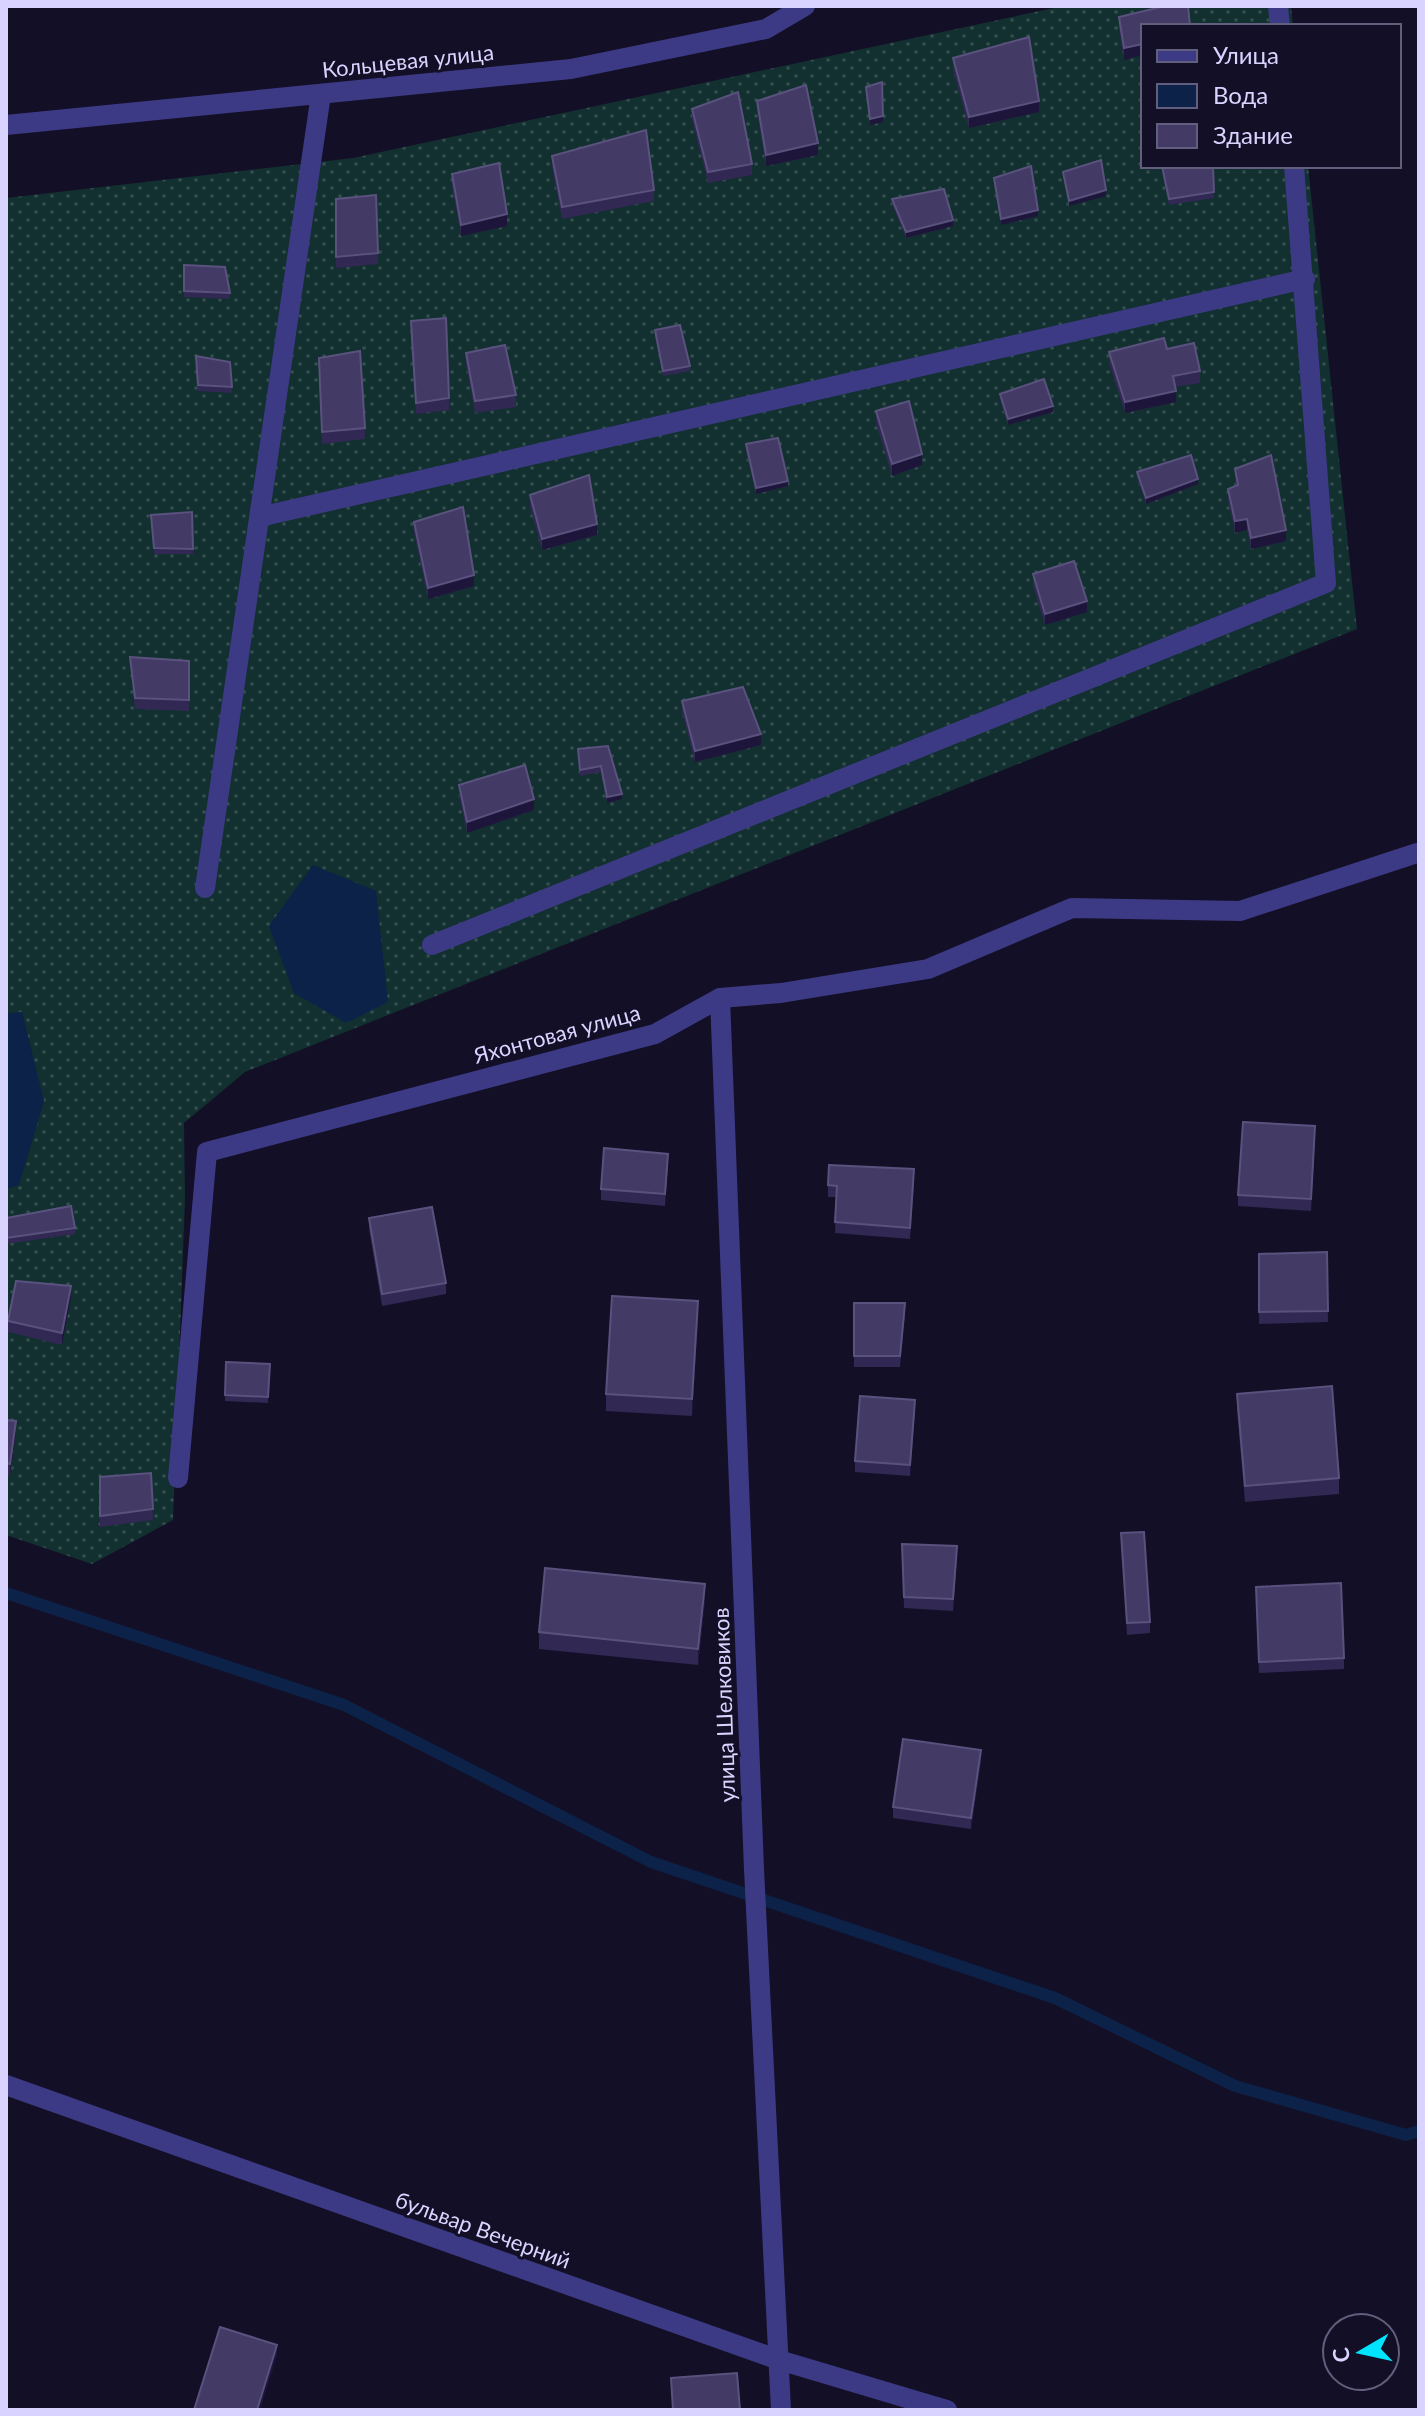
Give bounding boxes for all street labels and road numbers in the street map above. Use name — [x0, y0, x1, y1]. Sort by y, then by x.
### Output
street label: Кольцевая улица — [321, 38, 495, 83]
street label: Яхонтовая улица — [470, 998, 643, 1069]
street label: улица Шелковиков — [707, 1607, 740, 1803]
street label: бульвар Вечерний — [392, 2185, 575, 2274]

